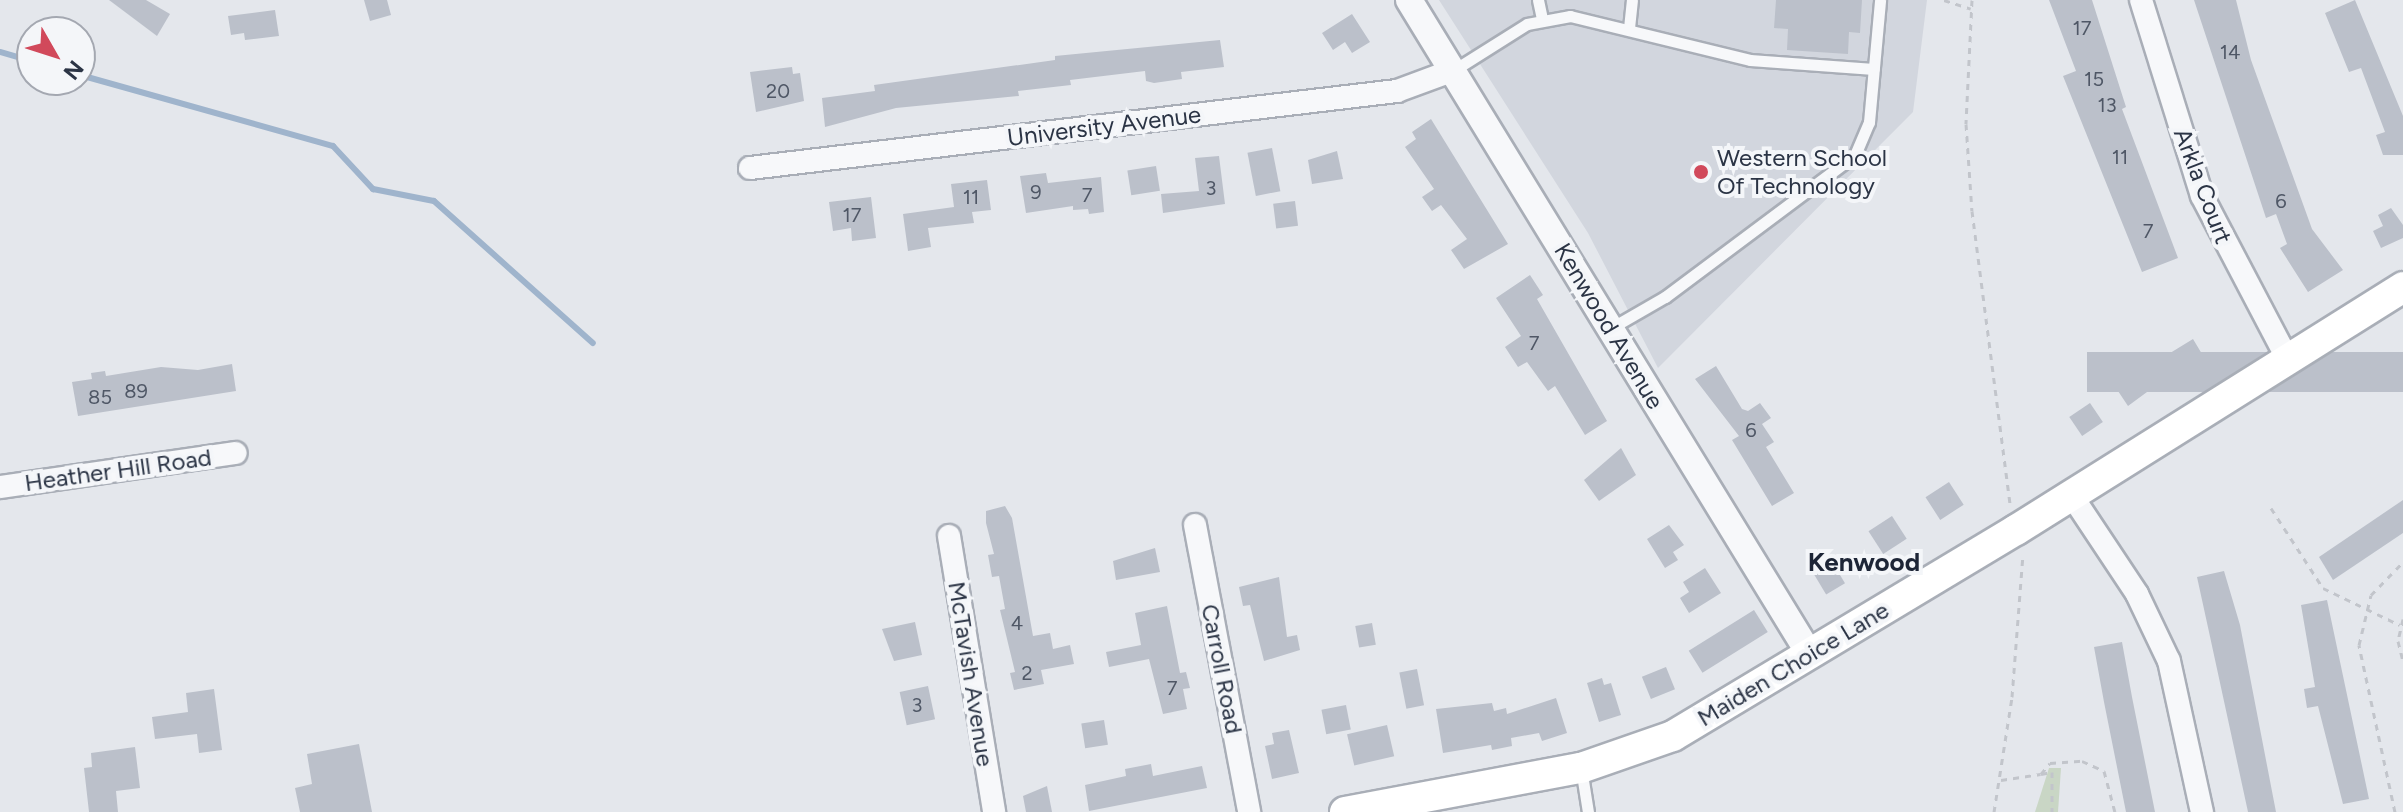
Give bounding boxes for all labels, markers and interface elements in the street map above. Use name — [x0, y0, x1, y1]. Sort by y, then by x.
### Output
north arrow — [16, 16, 96, 96]
house number: 17 — [2073, 16, 2091, 40]
house number: 14 — [2220, 40, 2240, 64]
text: N — [58, 55, 89, 85]
house number: 15 — [2084, 67, 2104, 91]
house number: 20 — [766, 79, 790, 103]
house number: 13 — [2097, 93, 2117, 117]
street label: University Avenue — [1006, 100, 1202, 152]
street label: Arkla Court — [2168, 124, 2238, 248]
place label: Western School Of Technology — [1717, 144, 1887, 200]
house number: 11 — [2112, 145, 2128, 169]
marker: Western School Of Technology — [1692, 163, 1710, 181]
house number: 3 — [1206, 176, 1216, 200]
house number: 9 — [1030, 180, 1042, 204]
house number: 7 — [1082, 183, 1092, 207]
house number: 11 — [963, 185, 979, 209]
house number: 6 — [2275, 189, 2287, 213]
house number: 17 — [843, 203, 861, 227]
house number: 7 — [2143, 219, 2153, 243]
street label: Kenwood Avenue — [1548, 238, 1670, 414]
house number: 7 — [1529, 331, 1539, 355]
house number: 89 — [124, 379, 148, 403]
house number: 85 — [88, 385, 112, 409]
house number: 6 — [1745, 418, 1757, 442]
street label: Heather Hill Road — [23, 443, 213, 497]
district label: Kenwood — [1808, 547, 1920, 579]
street label: McTavish Avenue — [942, 579, 1000, 769]
street label: Maiden Choice Lane — [1692, 596, 1894, 732]
street label: Carroll Road — [1195, 602, 1249, 736]
house number: 4 — [1011, 611, 1023, 635]
house number: 2 — [1021, 661, 1033, 685]
house number: 7 — [1167, 676, 1177, 700]
house number: 3 — [912, 693, 922, 717]

